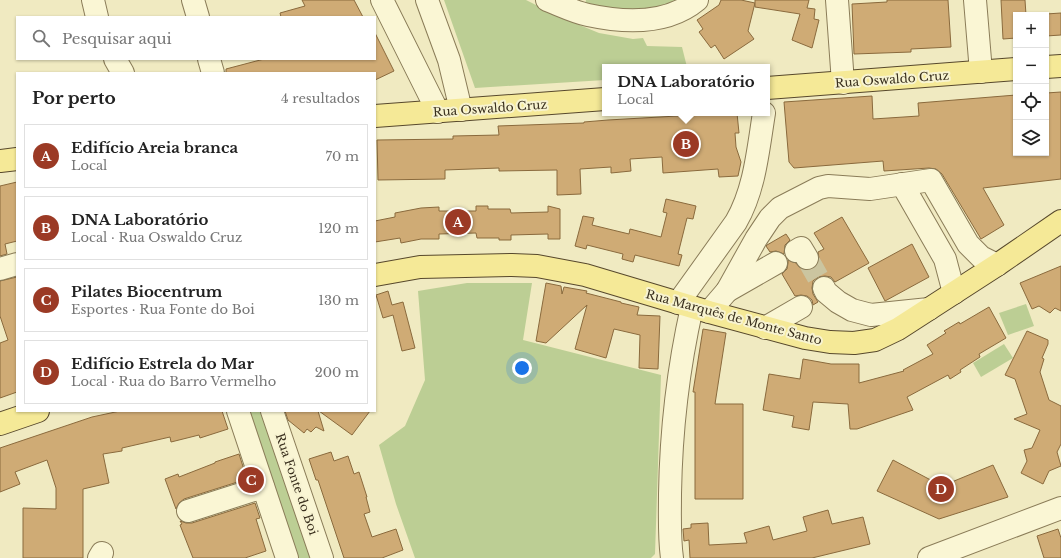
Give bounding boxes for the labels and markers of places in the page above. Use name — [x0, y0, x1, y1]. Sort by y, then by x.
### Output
pin: B — [673, 129, 699, 159]
pin: A — [445, 207, 471, 237]
pin: C — [238, 465, 264, 495]
pin: D — [928, 474, 954, 504]

